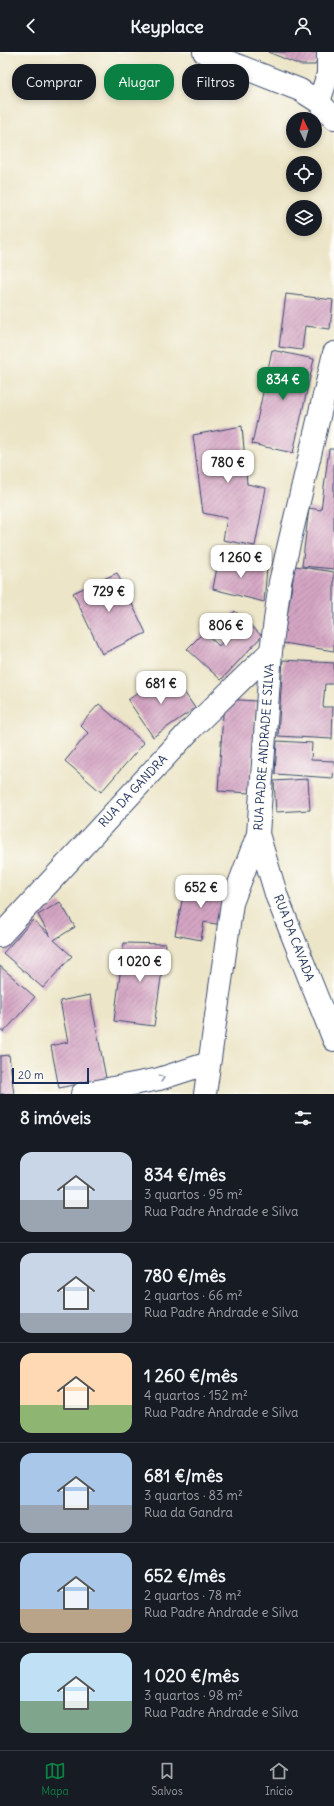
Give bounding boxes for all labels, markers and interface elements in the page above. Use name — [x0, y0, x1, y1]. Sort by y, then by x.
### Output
icon: back — [20, 15, 42, 37]
text: Keyplace — [130, 15, 204, 38]
icon: person — [292, 15, 314, 37]
chip: Comprar — [12, 64, 96, 100]
chip: Alugar — [104, 64, 174, 100]
chip: Filtros — [182, 64, 249, 100]
north arrow — [286, 112, 322, 148]
map controls — [286, 112, 322, 236]
button: locate — [286, 156, 322, 192]
button: layers — [286, 200, 322, 236]
pin: 834 € — [255, 367, 311, 401]
text: 834 € — [266, 371, 300, 388]
pin: 780 € — [200, 450, 256, 484]
text: 780 € — [211, 454, 245, 471]
pin: 1 260 € — [204, 545, 278, 579]
text: 1 260 € — [220, 549, 262, 566]
pin: 729 € — [81, 579, 137, 613]
text: 729 € — [93, 583, 125, 600]
pin: 806 € — [198, 613, 254, 647]
text: 806 € — [209, 617, 244, 634]
street label: RUA PADRE ANDRADE E SILVA — [250, 663, 277, 831]
pin: 681 € — [133, 671, 189, 705]
text: 681 € — [145, 675, 177, 692]
street label: RUA DA GANDRA — [95, 751, 170, 830]
pin: 652 € — [173, 875, 229, 909]
text: 652 € — [184, 879, 218, 896]
street label: RUA DA CAVADA — [271, 892, 318, 984]
pin: 1 020 € — [103, 949, 177, 983]
text: 1 020 € — [118, 953, 162, 970]
scale bar — [12, 1066, 89, 1085]
text: 20 m — [18, 1068, 44, 1082]
one-way arrow — [158, 1074, 165, 1083]
text: 8 imóveis — [20, 1107, 91, 1129]
icon: filters — [292, 1107, 314, 1129]
text: 834 €/mês — [144, 1164, 226, 1186]
icon: home — [52, 1168, 100, 1216]
text: 3 quartos · 95 m² — [144, 1186, 243, 1203]
text: Rua Padre Andrade e Silva — [144, 1203, 298, 1220]
text: 780 €/mês — [144, 1265, 226, 1287]
icon: home — [52, 1269, 100, 1317]
text: 2 quartos · 66 m² — [144, 1287, 243, 1304]
text: Rua Padre Andrade e Silva — [144, 1304, 298, 1321]
text: 1 260 €/mês — [144, 1365, 238, 1387]
icon: home — [52, 1369, 100, 1417]
text: 4 quartos · 152 m² — [144, 1387, 248, 1404]
text: Rua Padre Andrade e Silva — [144, 1404, 298, 1421]
text: 681 €/mês — [144, 1465, 223, 1487]
icon: home — [52, 1469, 100, 1517]
text: 3 quartos · 83 m² — [144, 1487, 243, 1504]
text: Rua da Gandra — [144, 1504, 233, 1521]
text: 652 €/mês — [144, 1565, 226, 1587]
icon: home — [52, 1569, 100, 1617]
text: 2 quartos · 78 m² — [144, 1587, 242, 1604]
text: Rua Padre Andrade e Silva — [144, 1604, 298, 1621]
text: 1 020 €/mês — [144, 1665, 239, 1687]
icon: home — [52, 1669, 100, 1717]
text: 3 quartos · 98 m² — [144, 1687, 243, 1704]
text: Rua Padre Andrade e Silva — [144, 1704, 298, 1721]
tab: Mapa — [41, 1760, 69, 1798]
tab: Salvos — [151, 1760, 183, 1798]
tab: Início — [265, 1760, 293, 1798]

